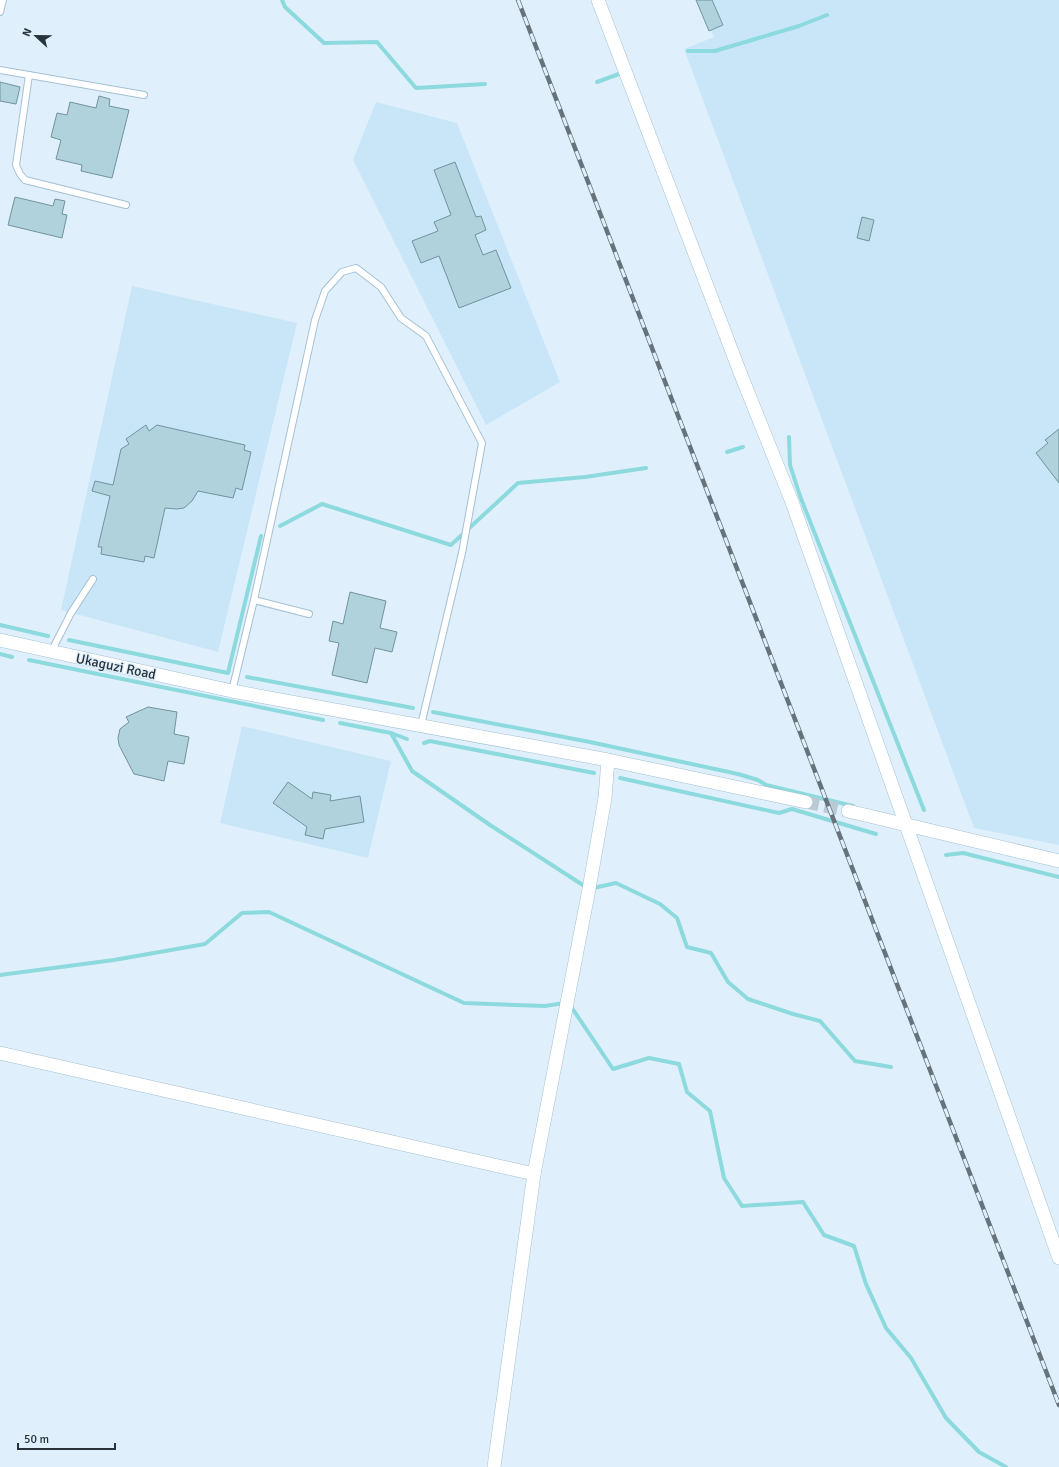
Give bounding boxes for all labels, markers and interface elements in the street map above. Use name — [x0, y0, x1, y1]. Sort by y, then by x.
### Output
north arrow — [16, 16, 56, 56]
text: N — [20, 26, 35, 38]
street label: Ukaguzi Road — [74, 650, 158, 683]
scale bar — [18, 1425, 115, 1451]
text: 50 m — [24, 1432, 49, 1447]

